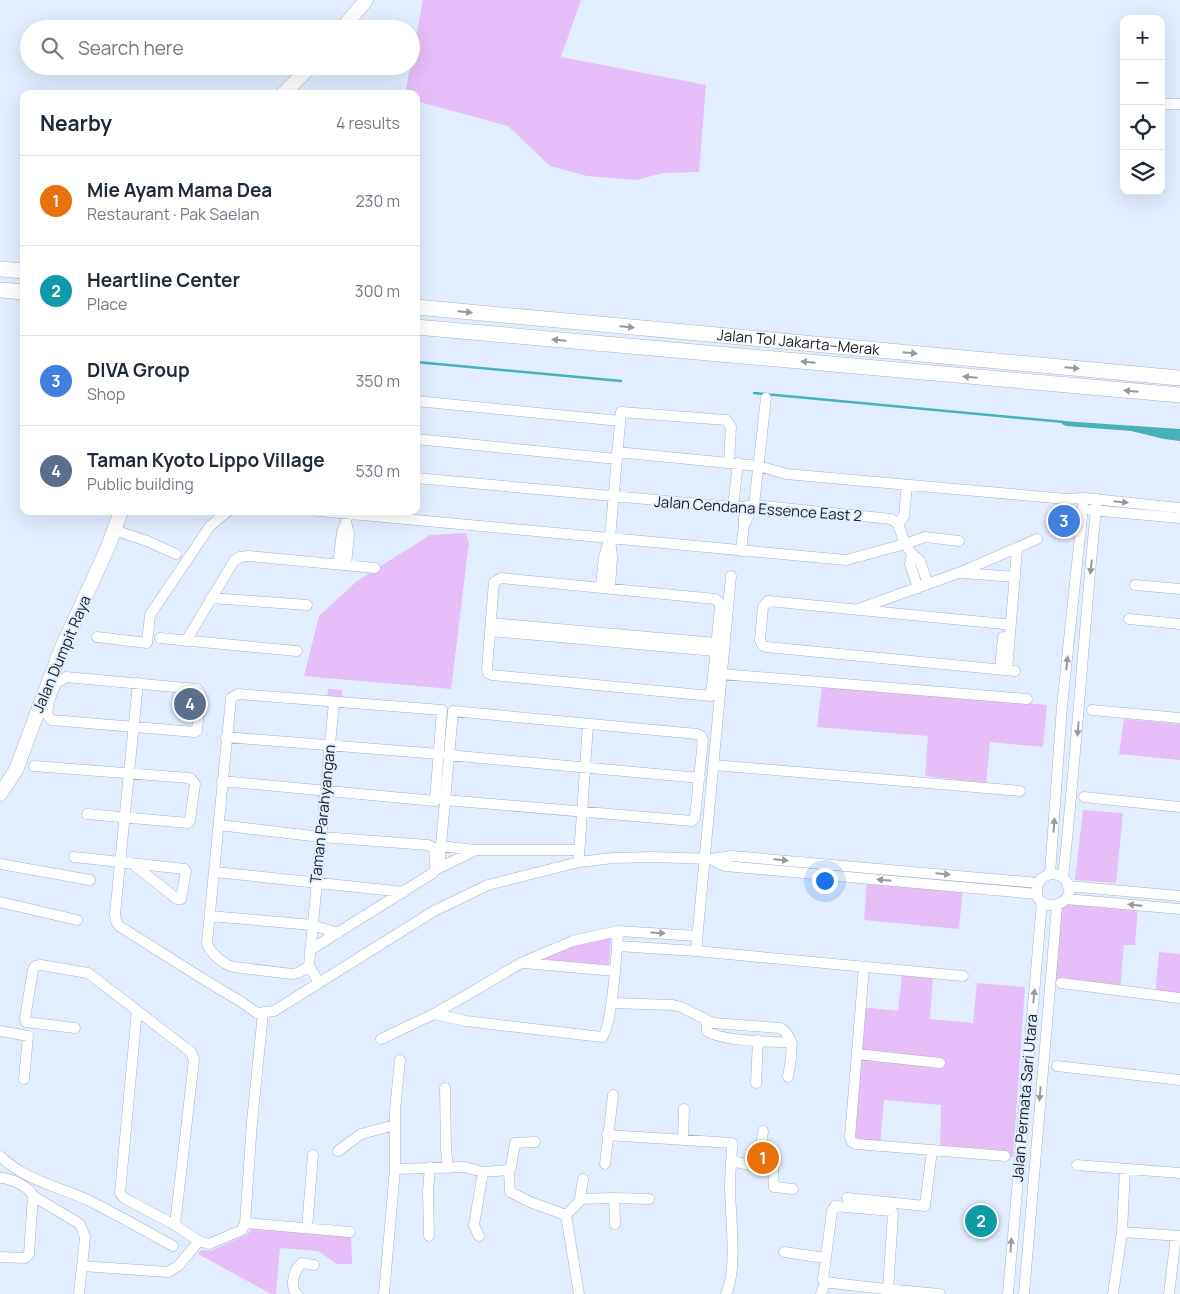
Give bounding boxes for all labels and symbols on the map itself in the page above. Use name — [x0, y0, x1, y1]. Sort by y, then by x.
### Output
one-way arrow — [457, 308, 473, 316]
one-way arrow — [619, 323, 635, 331]
street label: Jalan Tol Jakarta–Merak — [716, 324, 881, 360]
one-way arrow — [550, 336, 566, 344]
one-way arrow — [903, 349, 919, 357]
one-way arrow — [799, 358, 815, 366]
one-way arrow — [1065, 364, 1081, 372]
one-way arrow — [961, 372, 977, 380]
one-way arrow — [1123, 387, 1139, 395]
street label: Jalan Cendana Essence East 2 — [653, 491, 863, 526]
one-way arrow — [1114, 498, 1130, 506]
pin: 3 — [1048, 502, 1080, 540]
one-way arrow — [1086, 559, 1094, 575]
street label: Jalan Dumpit Raya — [27, 592, 96, 716]
one-way arrow — [1063, 655, 1071, 671]
pin: 4 — [174, 685, 206, 723]
one-way arrow — [1074, 721, 1082, 737]
street label: Taman Parahyangan — [305, 743, 340, 884]
one-way arrow — [1050, 817, 1058, 833]
one-way arrow — [773, 856, 789, 864]
your location — [812, 868, 838, 894]
one-way arrow — [935, 871, 951, 879]
one-way arrow — [875, 876, 891, 884]
one-way arrow — [1126, 901, 1142, 909]
one-way arrow — [650, 930, 666, 938]
one-way arrow — [1030, 988, 1038, 1004]
street label: Jalan Permata Sari Utara — [1007, 1013, 1042, 1183]
one-way arrow — [1035, 1086, 1043, 1102]
pin: 1 — [747, 1139, 779, 1177]
pin: 2 — [965, 1202, 997, 1240]
one-way arrow — [1008, 1237, 1016, 1253]

